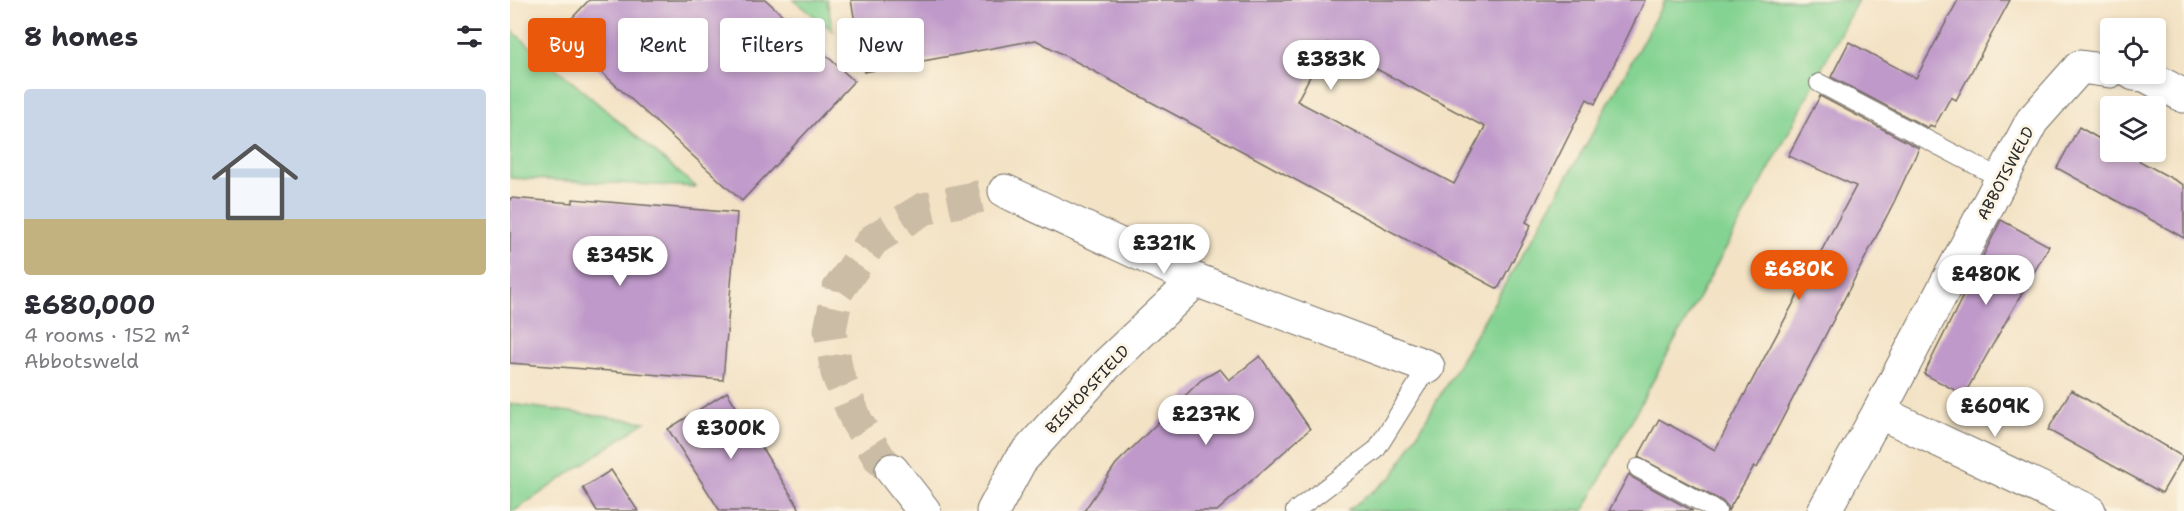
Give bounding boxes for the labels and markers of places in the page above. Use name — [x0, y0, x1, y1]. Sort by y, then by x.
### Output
pin: £383K — [1289, 40, 1373, 91]
pin: £321K — [1122, 224, 1206, 275]
pin: £345K — [578, 236, 662, 287]
pin: £680K — [1757, 250, 1841, 301]
pin: £480K — [1944, 255, 2028, 306]
pin: £609K — [1953, 387, 2037, 438]
pin: £237K — [1164, 395, 1248, 446]
pin: £300K — [689, 409, 773, 460]

